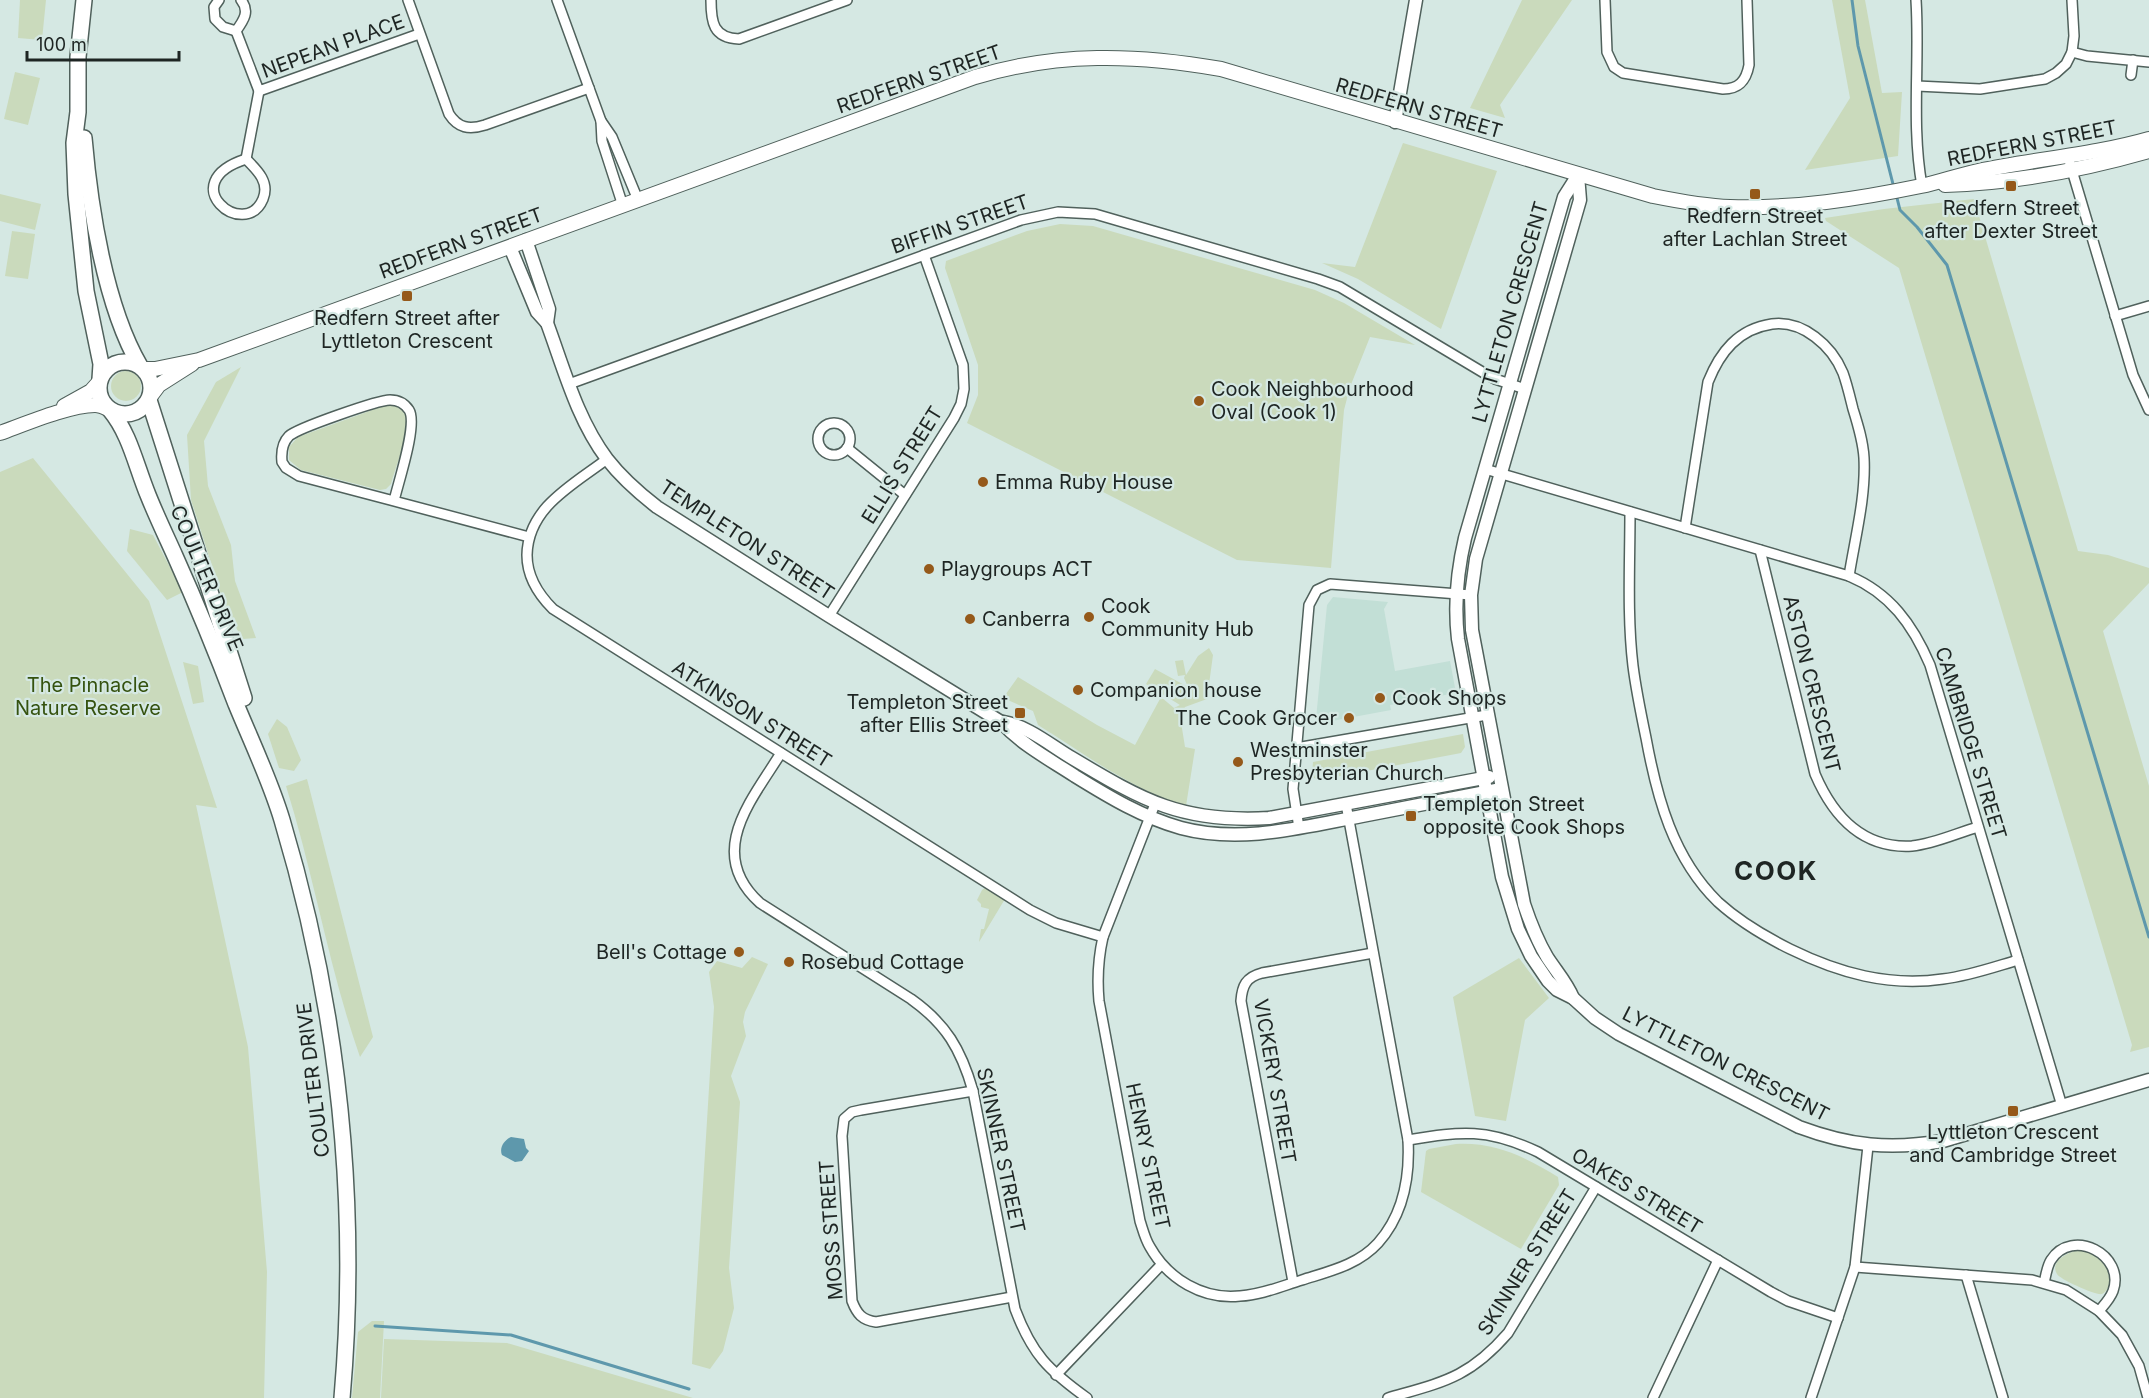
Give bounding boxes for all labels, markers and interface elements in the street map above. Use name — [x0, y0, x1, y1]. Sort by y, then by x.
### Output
street label: NEPEAN PLACE — [258, 9, 408, 83]
scale bar — [27, 24, 178, 62]
text: 100 m — [36, 34, 87, 55]
street label: REDFERN STREET — [834, 40, 1004, 118]
street label: REDFERN STREET — [1333, 73, 1505, 143]
street label: REDFERN STREET — [1945, 115, 2119, 171]
marker: Redfern Street after Dexter Street — [2004, 179, 2018, 193]
marker: Redfern Street after Lachlan Street — [1748, 187, 1762, 201]
street label: BIFFIN STREET — [888, 189, 1032, 259]
place label: Redfern Street after Dexter Street — [1924, 196, 2098, 243]
street label: LYTTLETON CRESCENT — [1467, 199, 1553, 425]
street label: REDFERN STREET — [376, 202, 546, 284]
place label: Redfern Street after Lachlan Street — [1663, 204, 1848, 251]
marker: Redfern Street after Lyttleton Crescent — [400, 289, 414, 303]
place label: Redfern Street after Lyttleton Crescent — [314, 306, 500, 353]
place label: Cook Neighbourhood Oval (Cook 1) — [1211, 377, 1414, 424]
marker: Cook Neighbourhood Oval (Cook 1) — [1192, 394, 1206, 408]
street label: ELLIS STREET — [856, 402, 948, 528]
place label: Emma Ruby House — [995, 470, 1173, 494]
street label: TEMPLETON STREET — [655, 475, 839, 605]
marker: Emma Ruby House — [976, 475, 990, 489]
street label: COULTER DRIVE — [165, 501, 249, 655]
place label: Playgroups ACT — [941, 557, 1093, 581]
marker: Playgroups ACT — [922, 562, 936, 576]
street label: ASTON CRESCENT — [1778, 593, 1846, 775]
place label: Cook Community Hub — [1101, 594, 1254, 641]
place label: Canberra — [982, 607, 1070, 631]
marker: Cook Community Hub — [1082, 610, 1096, 624]
marker: Canberra — [963, 612, 977, 626]
street label: CAMBRIDGE STREET — [1930, 644, 2012, 842]
street label: ATKINSON STREET — [668, 655, 836, 773]
park label: The Pinnacle Nature Reserve — [15, 673, 161, 720]
place label: Companion house — [1090, 678, 1262, 702]
marker: Companion house — [1071, 683, 1085, 697]
place label: Cook Shops — [1392, 686, 1507, 710]
place label: Templeton Street after Ellis Street — [847, 690, 1008, 737]
marker: Cook Shops — [1373, 691, 1387, 705]
marker: Templeton Street after Ellis Street — [1013, 706, 1027, 720]
place label: The Cook Grocer — [1175, 706, 1337, 730]
marker: The Cook Grocer — [1342, 711, 1356, 725]
place label: Westminster Presbyterian Church — [1250, 738, 1444, 785]
marker: Westminster Presbyterian Church — [1231, 755, 1245, 769]
place label: Templeton Street opposite Cook Shops — [1423, 792, 1625, 839]
marker: Templeton Street opposite Cook Shops — [1404, 809, 1418, 823]
district label: COOK — [1734, 855, 1818, 886]
place label: Bell's Cottage — [596, 940, 727, 964]
marker: Bell's Cottage — [732, 945, 746, 959]
place label: Rosebud Cottage — [801, 950, 964, 974]
marker: Rosebud Cottage — [782, 955, 796, 969]
street label: VICKERY STREET — [1249, 997, 1301, 1165]
street label: COULTER DRIVE — [292, 1001, 334, 1159]
street label: LYTTLETON CRESCENT — [1619, 1001, 1833, 1127]
street label: SKINNER STREET — [972, 1065, 1030, 1235]
street label: HENRY STREET — [1121, 1081, 1175, 1231]
marker: Lyttleton Crescent and Cambridge Street — [2006, 1104, 2020, 1118]
place label: Lyttleton Crescent and Cambridge Street — [1909, 1120, 2117, 1167]
street label: OAKES STREET — [1567, 1143, 1707, 1239]
street label: MOSS STREET — [814, 1159, 848, 1301]
street label: SKINNER STREET — [1472, 1184, 1582, 1340]

